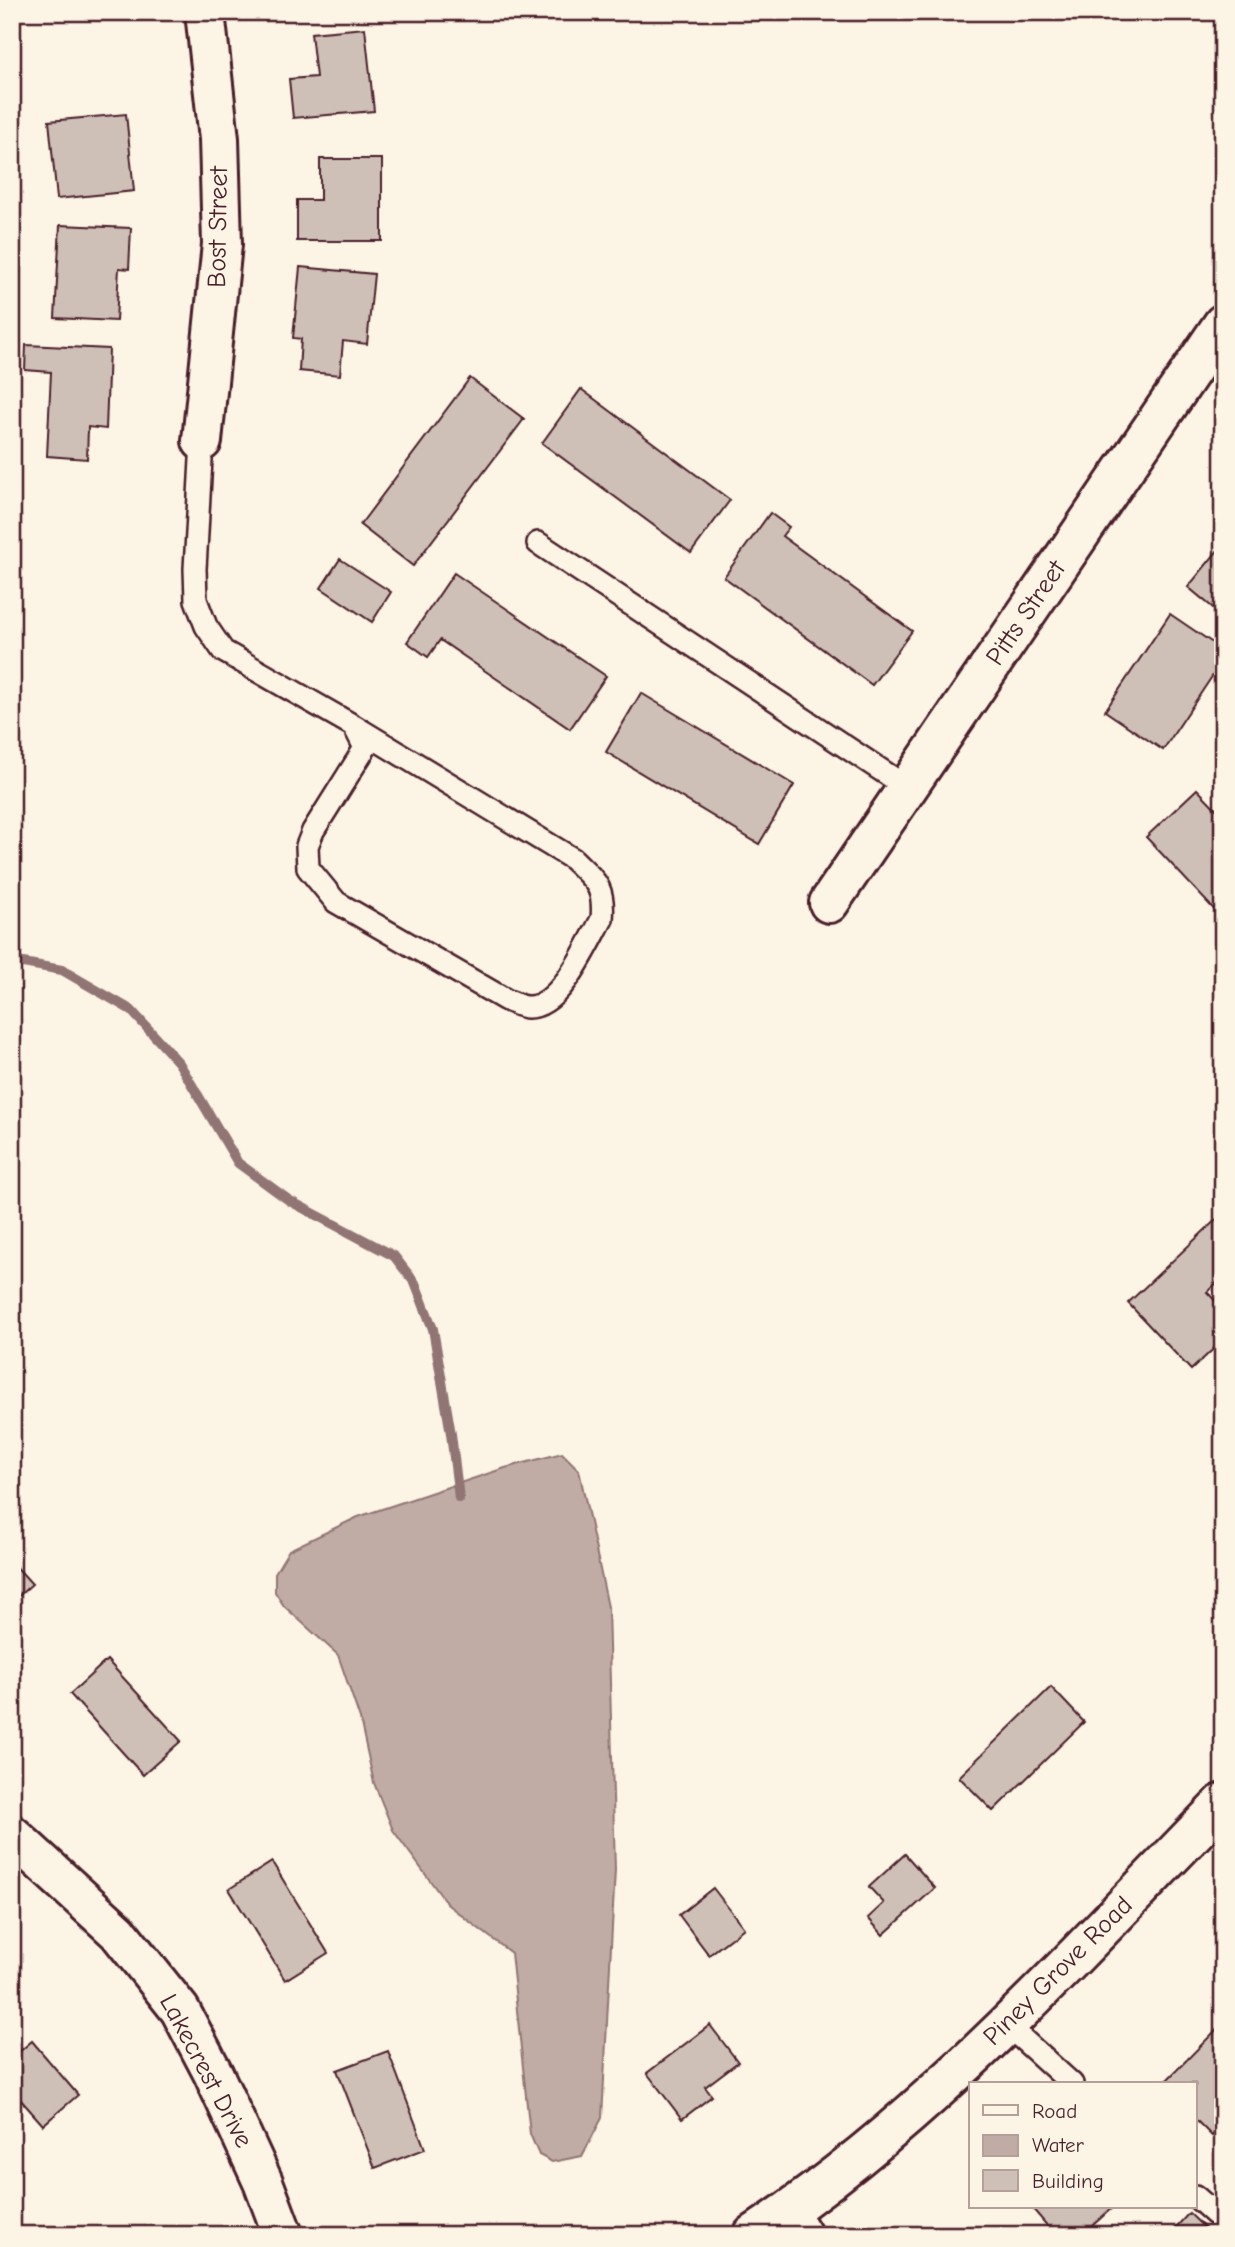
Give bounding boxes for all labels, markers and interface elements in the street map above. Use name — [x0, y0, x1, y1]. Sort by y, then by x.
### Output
street label: Bost Street — [202, 164, 234, 288]
street label: Pitts Street — [980, 554, 1073, 671]
street label: Piney Grove Road — [977, 1890, 1139, 2052]
street label: Lakecrest Drive — [153, 1989, 259, 2153]
legend — [969, 2082, 1196, 2208]
text: Road — [1032, 2099, 1077, 2123]
text: Water — [1032, 2133, 1085, 2157]
text: Building — [1032, 2169, 1104, 2193]

